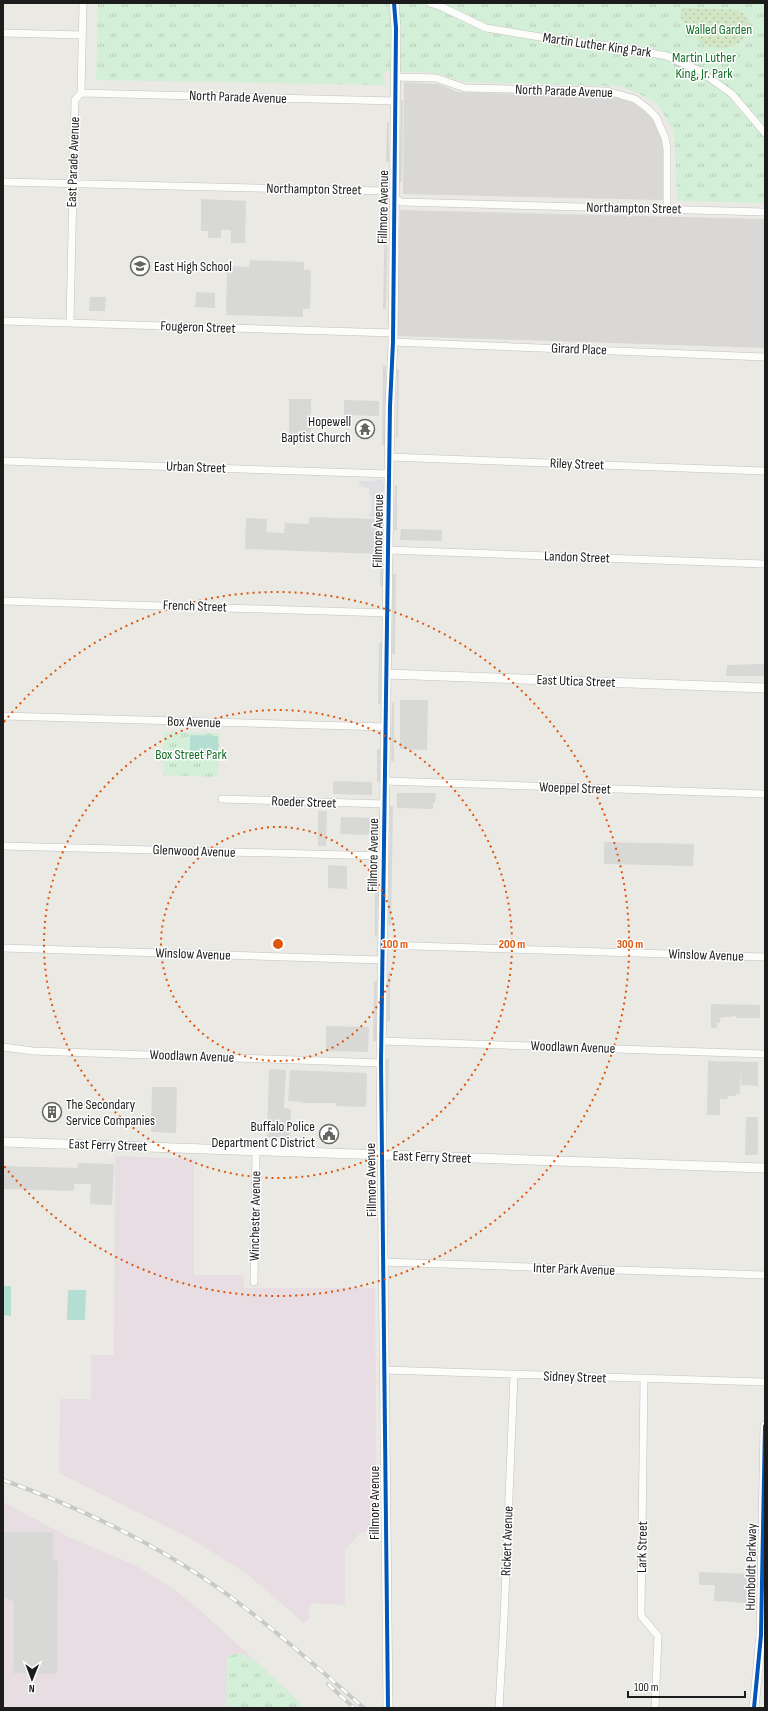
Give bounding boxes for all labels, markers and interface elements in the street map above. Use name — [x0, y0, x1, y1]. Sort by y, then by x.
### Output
park label: Walled Garden — [686, 21, 752, 38]
street label: Martin Luther King Park — [542, 29, 653, 61]
park label: Martin Luther King, Jr. Park — [672, 49, 736, 82]
street label: North Parade Avenue — [515, 81, 613, 101]
street label: North Parade Avenue — [189, 87, 287, 107]
street label: East Parade Avenue — [63, 116, 83, 208]
street label: Fillmore Avenue — [374, 170, 392, 244]
street label: Northampton Street — [266, 180, 362, 198]
street label: Northampton Street — [586, 199, 682, 217]
school or university icon: East High School — [129, 255, 151, 277]
place label: East High School — [154, 258, 232, 275]
street label: Fougeron Street — [160, 317, 236, 337]
street label: Girard Place — [551, 340, 607, 358]
place label: Hopewell Baptist Church — [281, 413, 351, 446]
temple icon: Hopewell Baptist Church — [354, 418, 376, 440]
street label: Riley Street — [550, 455, 604, 473]
street label: Urban Street — [166, 457, 226, 477]
street label: Fillmore Avenue — [369, 494, 387, 568]
street label: Landon Street — [544, 547, 610, 567]
street label: French Street — [163, 596, 227, 616]
street label: East Utica Street — [536, 671, 616, 691]
street label: Box Avenue — [167, 713, 221, 731]
park label: Box Street Park — [155, 746, 227, 763]
street label: Woeppel Street — [539, 778, 611, 798]
street label: Roeder Street — [271, 792, 337, 812]
street label: Fillmore Avenue — [364, 818, 382, 892]
street label: Glenwood Avenue — [152, 841, 236, 861]
centre of rings — [271, 937, 285, 951]
text: 100 m — [382, 937, 408, 952]
text: 200 m — [499, 937, 525, 952]
text: 300 m — [617, 937, 643, 952]
street label: Winslow Avenue — [155, 944, 231, 964]
street label: Winslow Avenue — [668, 945, 744, 965]
street label: Woodlawn Avenue — [530, 1037, 616, 1057]
street label: Woodlawn Avenue — [149, 1046, 235, 1066]
place label: The Secondary Service Companies — [66, 1096, 155, 1129]
building icon: The Secondary Service Companies — [41, 1101, 63, 1123]
place label: Buffalo Police Department C District — [211, 1118, 315, 1151]
public building icon: Buffalo Police Department C District — [318, 1123, 340, 1145]
street label: East Ferry Street — [68, 1135, 148, 1155]
street label: Fillmore Avenue — [362, 1143, 380, 1217]
street label: East Ferry Street — [392, 1147, 472, 1167]
street label: Winchester Avenue — [246, 1171, 264, 1261]
street label: Inter Park Avenue — [533, 1259, 615, 1279]
street label: Sidney Street — [543, 1367, 607, 1387]
street label: Fillmore Avenue — [366, 1466, 383, 1540]
street label: Rickert Avenue — [497, 1506, 517, 1576]
street label: Lark Street — [633, 1521, 651, 1573]
street label: Humboldt Parkway — [742, 1523, 760, 1611]
north arrow — [12, 1659, 52, 1699]
scale bar — [628, 1673, 745, 1699]
text: 100 m — [634, 1680, 659, 1695]
text: N — [29, 1682, 35, 1695]

